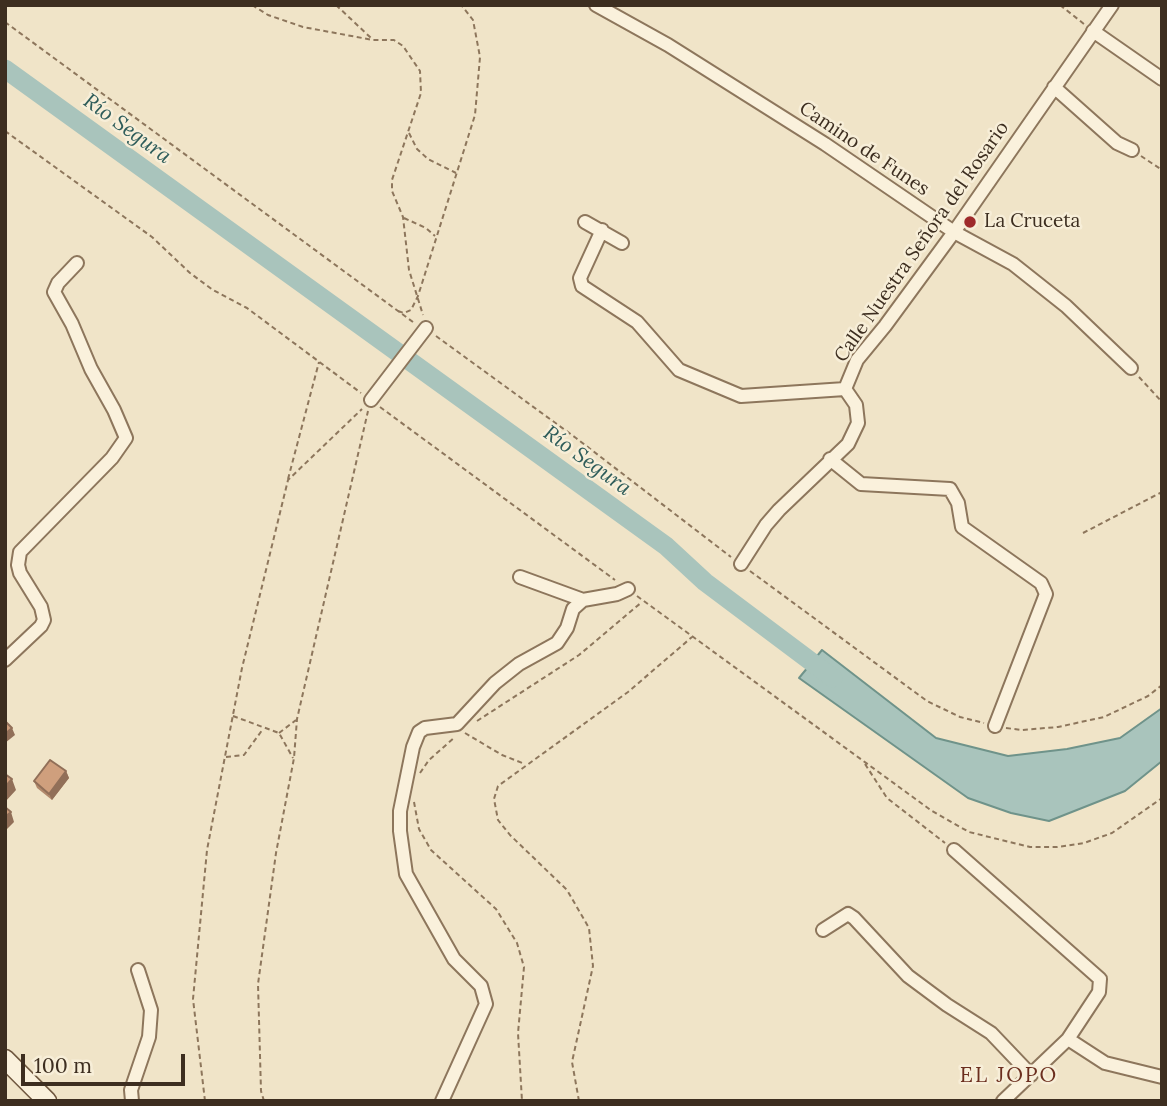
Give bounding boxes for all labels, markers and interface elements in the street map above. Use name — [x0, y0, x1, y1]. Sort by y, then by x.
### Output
water label: Río Segura — [78, 89, 176, 169]
street label: Camino de Funes — [795, 97, 933, 201]
street label: Calle Nuestra Señora del Rosario — [830, 117, 1014, 367]
place label: La Cruceta — [984, 211, 1080, 233]
marker: La Cruceta — [962, 214, 978, 230]
water label: Río Segura — [538, 421, 636, 501]
scale bar — [24, 1040, 189, 1084]
text: 100 m — [34, 1052, 92, 1079]
district label: EL JOPO — [961, 1063, 1057, 1089]

